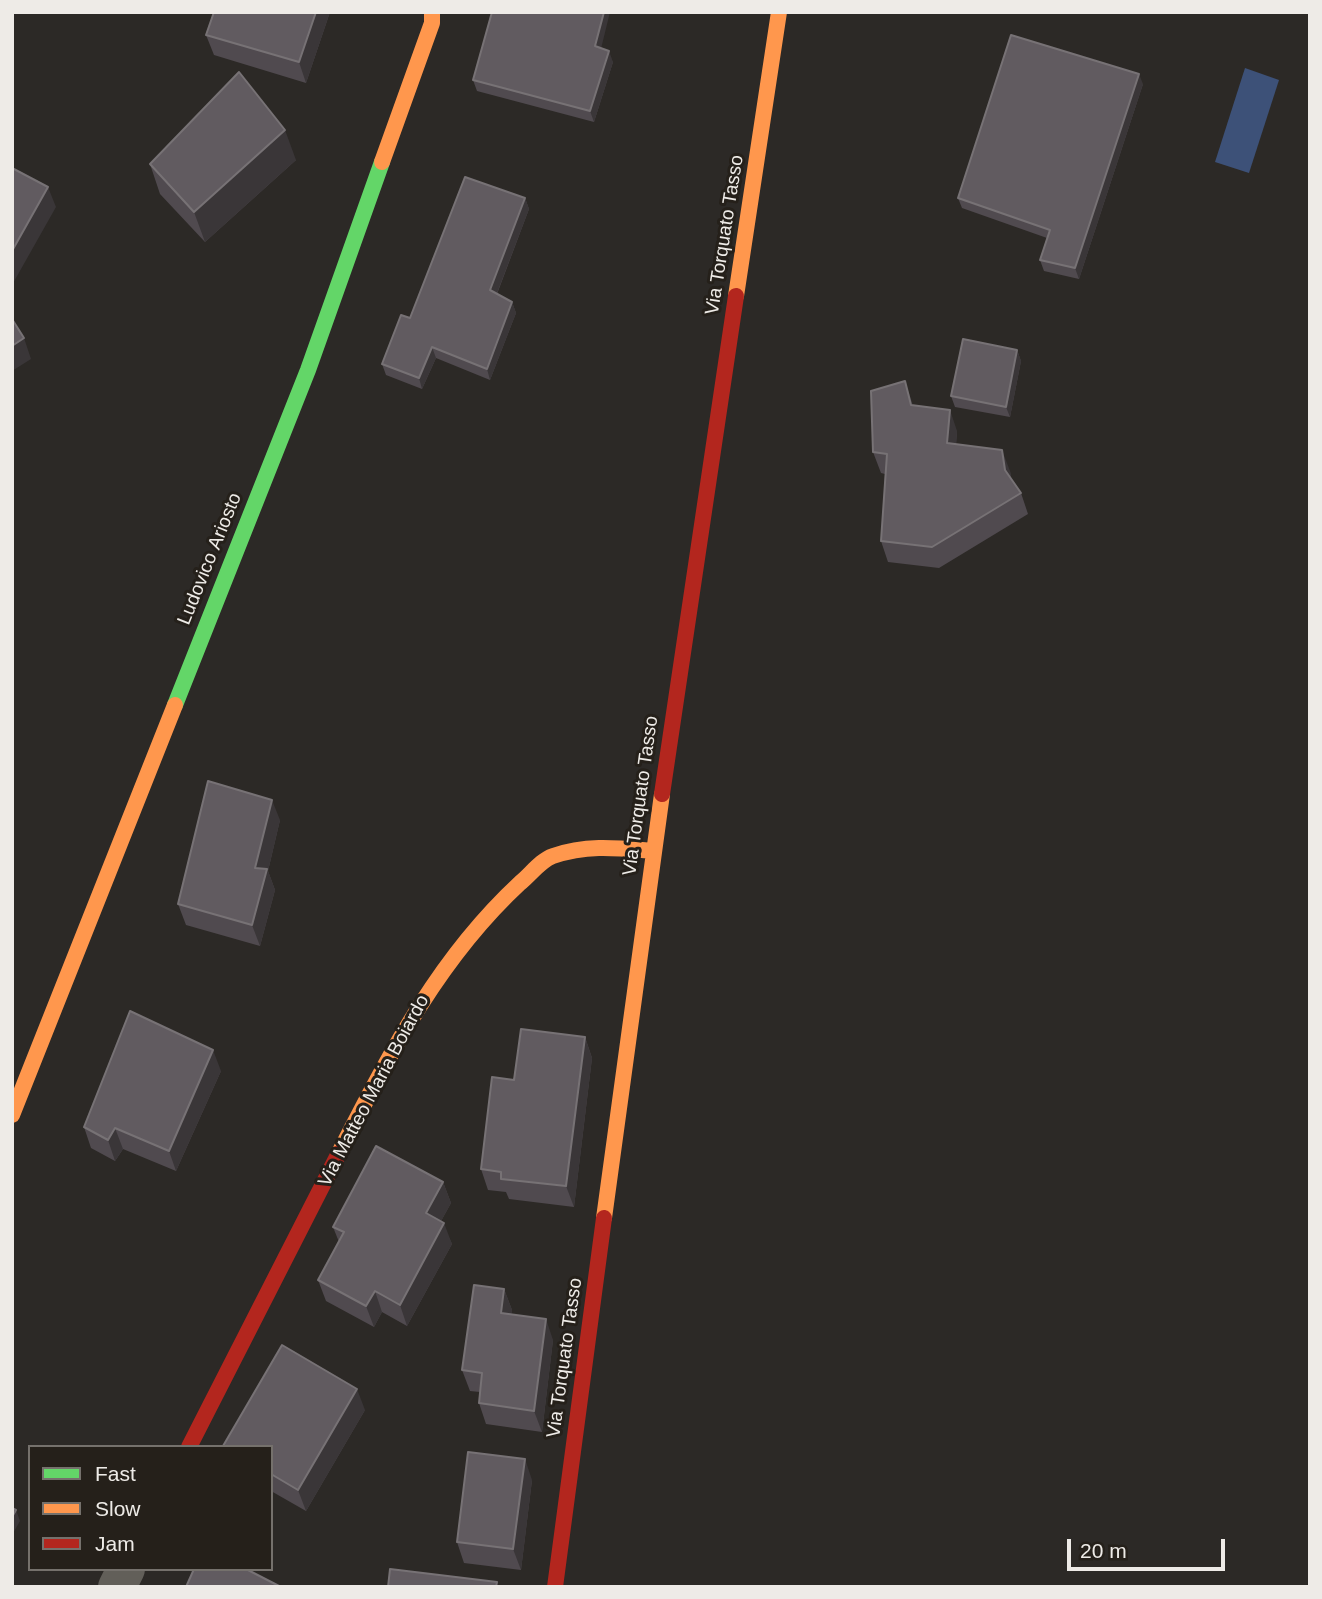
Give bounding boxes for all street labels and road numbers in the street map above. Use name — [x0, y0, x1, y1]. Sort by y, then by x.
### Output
street label: Via Torquato Tasso — [701, 154, 749, 316]
street label: Ludovico Ariosto — [173, 490, 247, 628]
street label: Via Torquato Tasso — [618, 715, 664, 877]
street label: Via Matteo Maria Boiardo — [314, 991, 434, 1191]
street label: Via Torquato Tasso — [542, 1277, 588, 1439]

